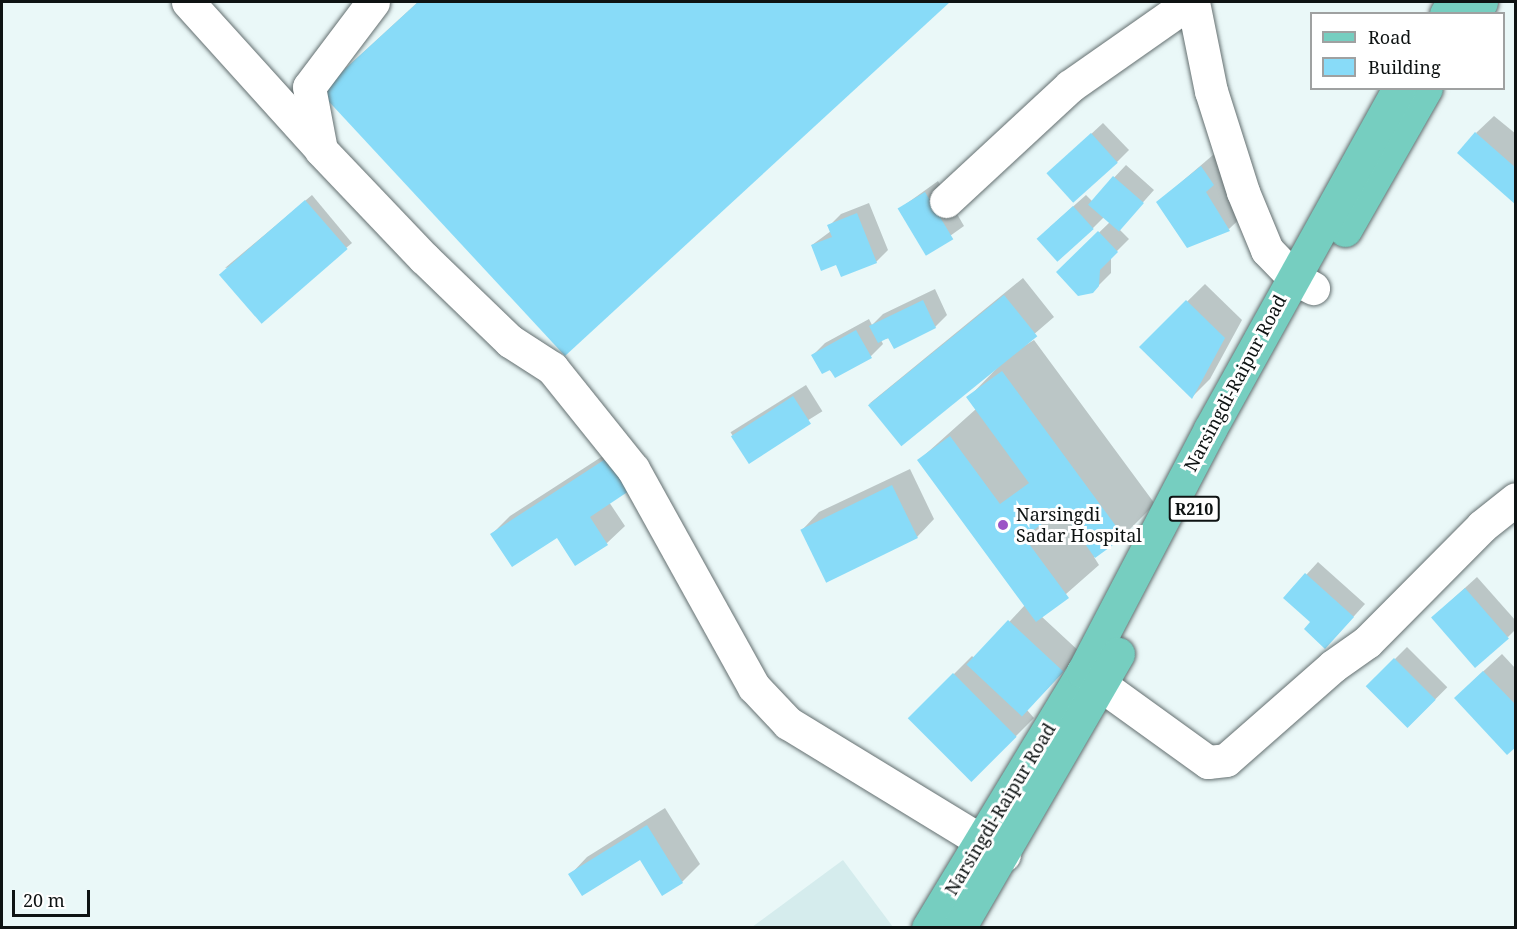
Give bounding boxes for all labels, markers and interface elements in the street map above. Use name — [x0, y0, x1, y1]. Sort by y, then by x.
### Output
legend — [1310, 12, 1505, 90]
text: Road — [1368, 25, 1411, 49]
text: Building — [1368, 55, 1441, 79]
street label: Narsingdi-Raipur Road — [1179, 291, 1291, 475]
road number: R210 — [1168, 496, 1220, 522]
place label: Narsingdi Sadar Hospital — [1016, 504, 1142, 546]
marker: Narsingdi Sadar Hospital — [994, 516, 1012, 534]
street label: Narsingdi-Raipur Road — [940, 719, 1060, 899]
scale bar — [15, 878, 93, 916]
text: 20 m — [23, 888, 65, 912]

